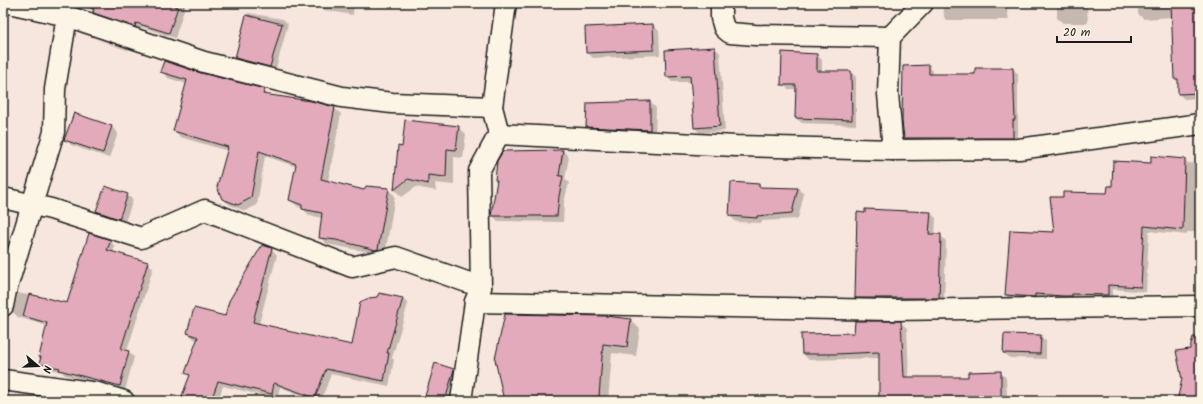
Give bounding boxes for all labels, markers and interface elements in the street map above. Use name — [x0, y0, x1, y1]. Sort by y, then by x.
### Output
scale bar — [1057, 18, 1131, 44]
text: 20 m — [1063, 23, 1091, 42]
north arrow — [18, 346, 58, 386]
text: N — [37, 363, 56, 375]

